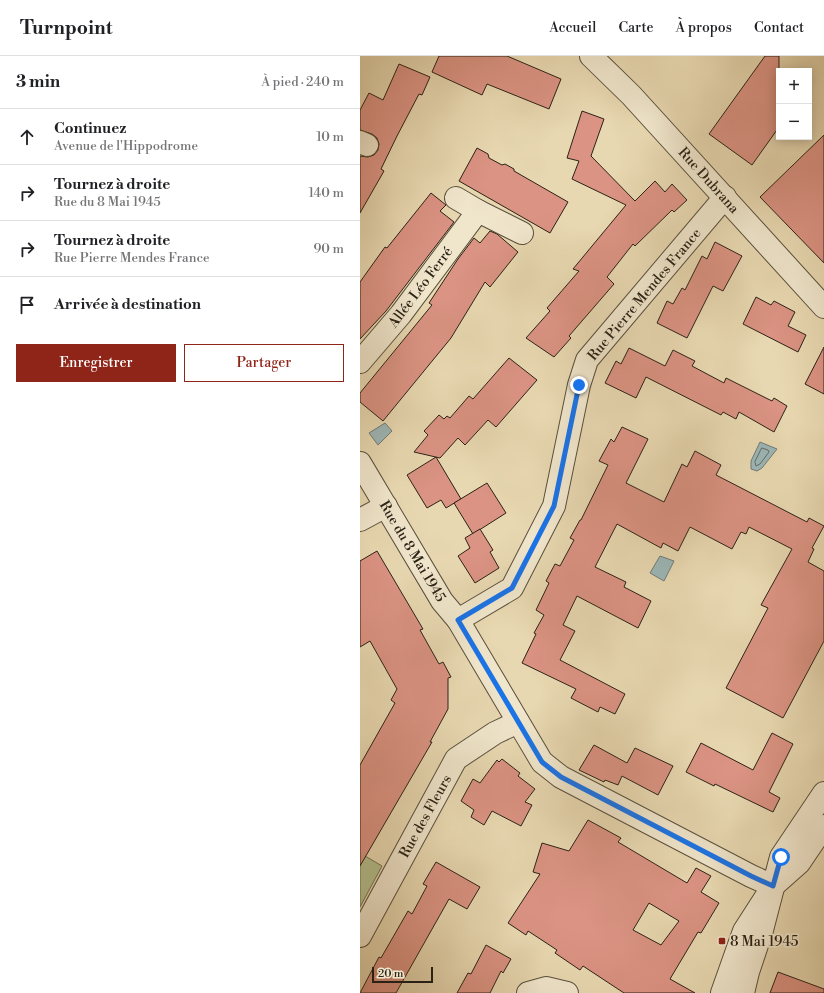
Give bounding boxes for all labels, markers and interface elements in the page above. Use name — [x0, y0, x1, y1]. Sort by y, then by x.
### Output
text: Turnpoint — [20, 16, 113, 40]
text: Accueil — [549, 19, 596, 37]
text: Carte — [618, 19, 653, 37]
text: À propos — [675, 19, 732, 37]
text: Contact — [754, 19, 804, 37]
map controls — [776, 68, 812, 140]
button: + — [776, 68, 812, 104]
text: 3 min — [16, 71, 60, 93]
text: À pied · 240 m — [261, 74, 344, 90]
button: − — [776, 104, 812, 140]
text: Continuez — [54, 119, 126, 138]
icon: ahead — [16, 126, 38, 148]
text: 10 m — [316, 129, 344, 145]
text: Avenue de l'Hippodrome — [54, 138, 198, 154]
street label: Rue Dubrana — [674, 144, 743, 218]
text: Tournez à droite — [54, 175, 170, 194]
icon: right — [16, 182, 38, 204]
text: 140 m — [308, 185, 344, 201]
text: Rue du 8 Mai 1945 — [54, 194, 161, 210]
street label: Rue Pierre Mendes France — [584, 225, 706, 365]
text: Tournez à droite — [54, 231, 170, 250]
icon: right — [16, 238, 38, 260]
text: 90 m — [313, 241, 344, 257]
street label: Allée Léo Ferré — [384, 244, 457, 332]
text: Rue Pierre Mendes France — [54, 250, 210, 266]
icon: arrive — [16, 294, 38, 316]
text: Arrivée à destination — [54, 295, 201, 314]
button: Enregistrer — [16, 344, 176, 382]
button: Partager — [184, 344, 344, 382]
route end — [570, 376, 588, 394]
street label: Rue du 8 Mai 1945 — [375, 498, 450, 606]
street label: Rue des Fleurs — [396, 772, 456, 861]
route start — [772, 848, 790, 866]
place label: 8 Mai 1945 — [730, 933, 799, 951]
marker: 8 Mai 1945 — [717, 936, 727, 946]
scale bar — [372, 965, 433, 984]
text: 20 m — [378, 967, 403, 981]

